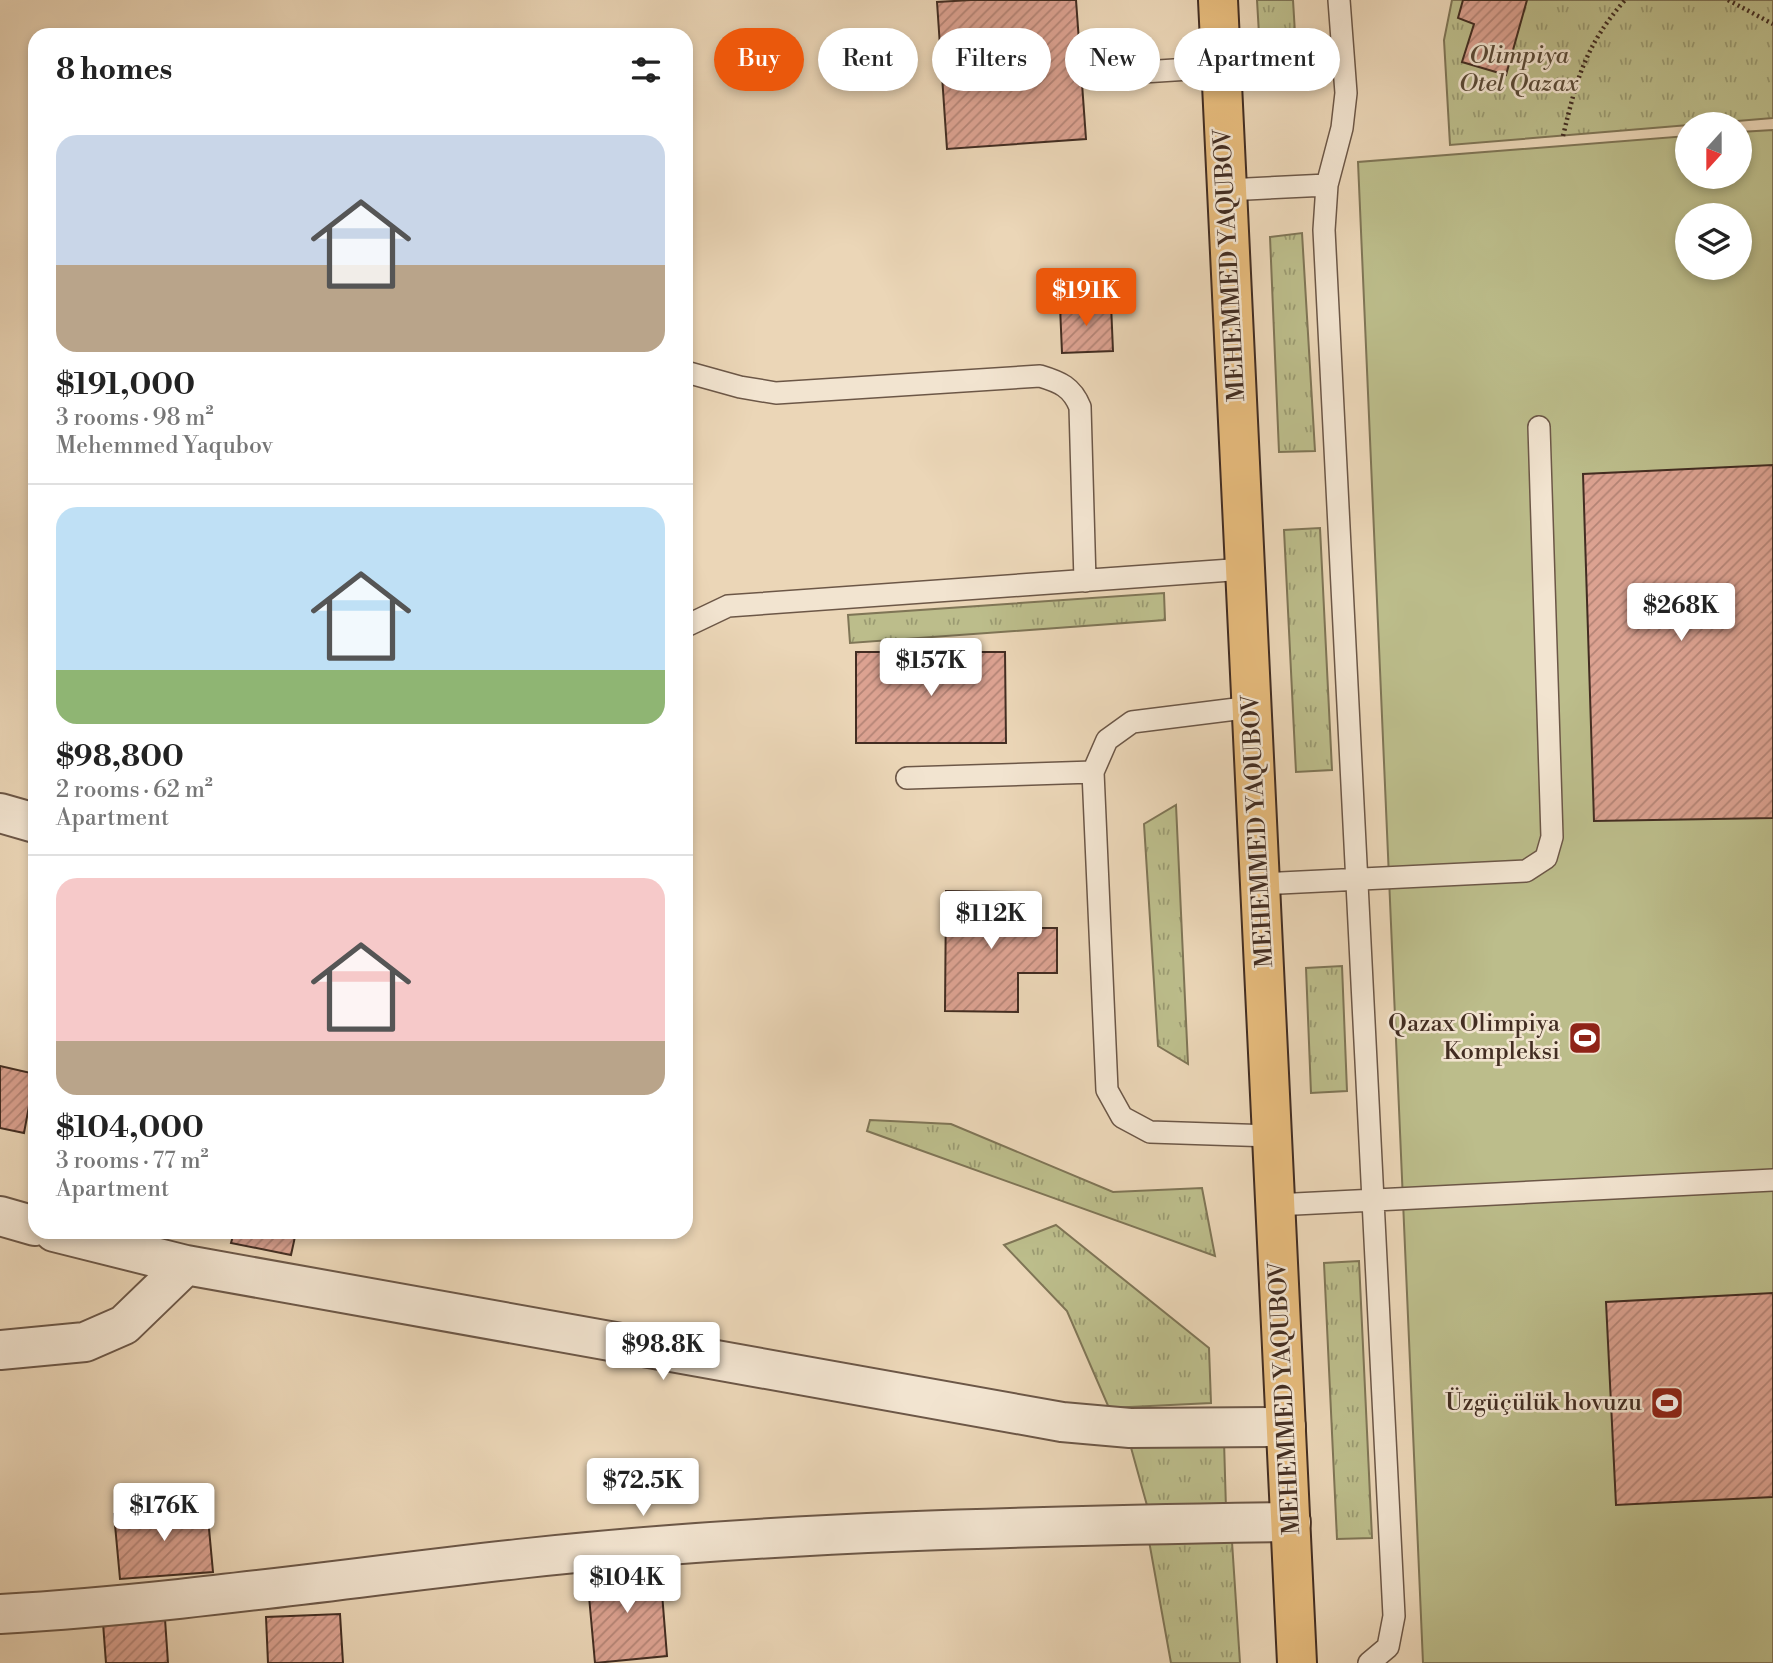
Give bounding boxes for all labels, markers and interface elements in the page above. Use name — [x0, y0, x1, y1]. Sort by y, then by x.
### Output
chip: Buy — [714, 28, 804, 91]
chip: Rent — [818, 28, 918, 91]
chip: Filters — [932, 28, 1051, 91]
chip: New — [1065, 28, 1160, 91]
chip: Apartment — [1174, 28, 1340, 91]
park label: Olimpiya Otel Qazax — [1459, 41, 1579, 99]
text: 8 homes — [56, 51, 172, 89]
icon: filters — [627, 51, 665, 89]
north arrow — [1675, 112, 1752, 189]
map controls — [1675, 112, 1752, 280]
street label: MEHEMMED YAQUBOV — [1208, 127, 1252, 402]
icon: home — [298, 181, 424, 307]
button: layers — [1675, 203, 1752, 280]
pin: $191K — [1037, 268, 1135, 328]
text: $191K — [1052, 277, 1120, 305]
text: $191,000 — [56, 366, 195, 404]
text: 3 rooms · 98 m² — [56, 404, 213, 432]
text: Mehemmed Yaqubov — [56, 432, 273, 460]
icon: home — [298, 553, 424, 679]
pin: $268K — [1632, 584, 1730, 643]
text: $268K — [1643, 592, 1719, 620]
pin: $157K — [882, 638, 980, 698]
text: $157K — [896, 647, 966, 675]
street label: MEHEMMED YAQUBOV — [1236, 693, 1280, 968]
text: $98,800 — [56, 738, 184, 776]
text: 2 rooms · 62 m² — [56, 776, 213, 804]
text: Apartment — [56, 804, 169, 832]
pin: $112K — [942, 892, 1040, 951]
text: $112K — [956, 900, 1026, 928]
icon: home — [298, 924, 424, 1050]
place label: Qazax Olimpiya Kompleksi — [1388, 1009, 1561, 1067]
sports icon: Qazax Olimpiya Kompleksi — [1566, 1019, 1604, 1057]
text: $104,000 — [56, 1109, 204, 1147]
text: 3 rooms · 77 m² — [56, 1147, 209, 1175]
text: Apartment — [56, 1175, 169, 1203]
street label: MEHEMMED YAQUBOV — [1263, 1260, 1307, 1535]
pin: $98.8K — [606, 1322, 720, 1382]
text: $98.8K — [622, 1331, 704, 1359]
sports icon: Üzgüçülük hovuzu — [1648, 1384, 1686, 1422]
place label: Üzgüçülük hovuzu — [1445, 1387, 1642, 1418]
pin: $72.5K — [586, 1458, 700, 1518]
text: $72.5K — [603, 1467, 683, 1495]
pin: $176K — [115, 1484, 213, 1543]
text: $176K — [129, 1492, 199, 1520]
pin: $104K — [578, 1556, 676, 1615]
text: $104K — [590, 1564, 664, 1592]

